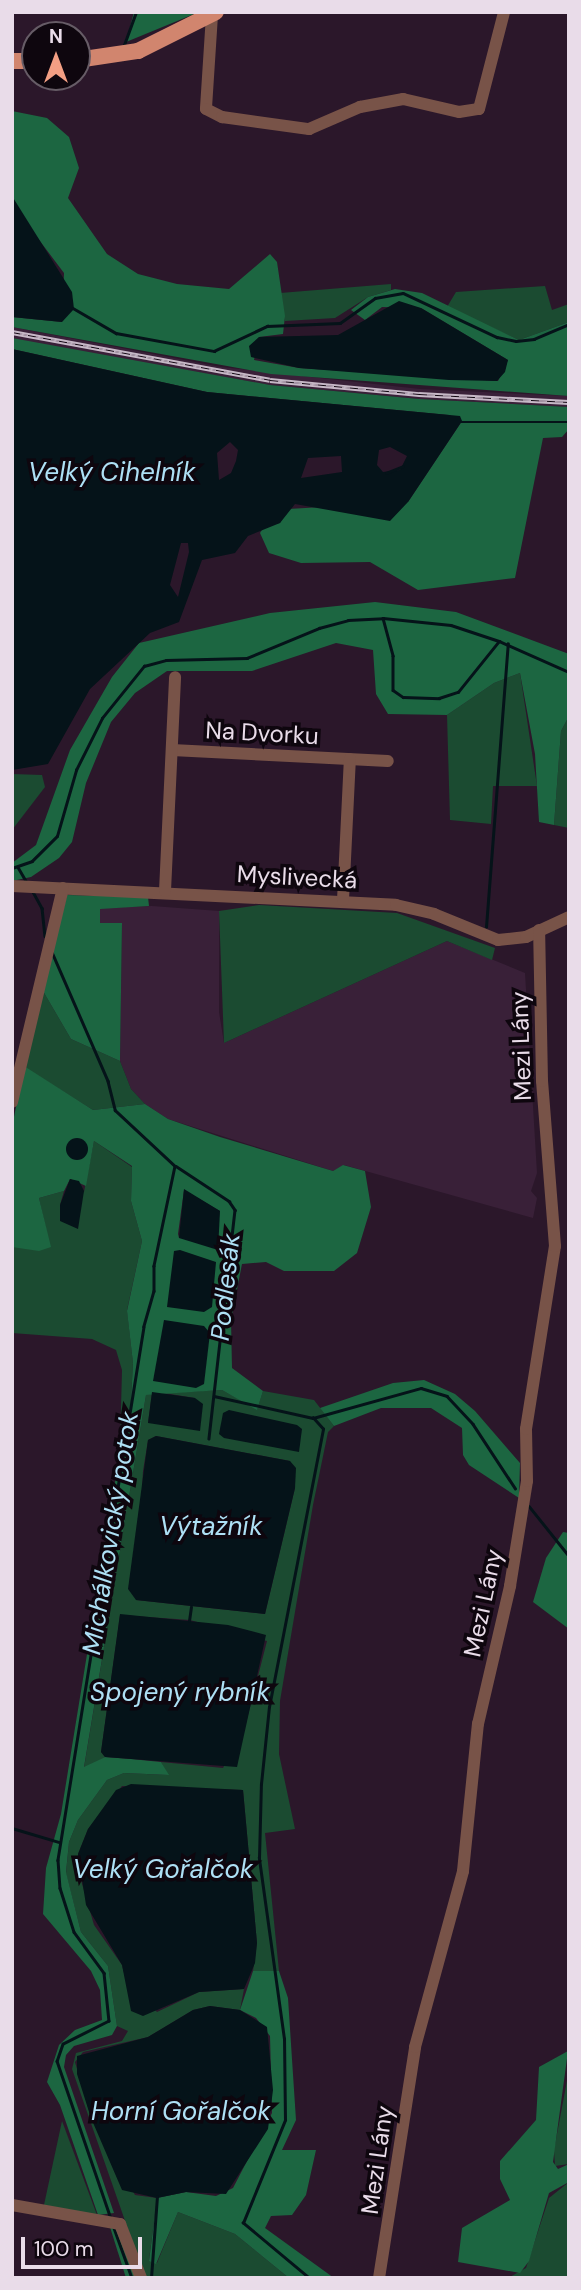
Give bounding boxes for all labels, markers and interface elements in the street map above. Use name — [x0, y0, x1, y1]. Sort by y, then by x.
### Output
north arrow — [21, 21, 91, 91]
text: N — [49, 24, 63, 49]
water label: Velký Cihelník — [28, 457, 196, 489]
street label: Na Dvorku — [205, 716, 319, 750]
street label: Myslivecká — [236, 859, 358, 895]
street label: Mezi Lány — [505, 991, 537, 1101]
water label: Podlesák — [205, 1232, 247, 1342]
water label: Michálkovický potok — [76, 1409, 146, 1657]
water label: Výtažník — [159, 1511, 263, 1543]
street label: Mezi Lány — [458, 1546, 508, 1660]
water label: Spojený rybník — [90, 1677, 270, 1709]
water label: Velký Gořalčok — [73, 1854, 253, 1886]
water label: Horní Gořalčok — [91, 2096, 271, 2128]
street label: Mezi Lány — [355, 2104, 399, 2216]
scale bar — [24, 2224, 145, 2268]
text: 100 m — [34, 2235, 94, 2263]

